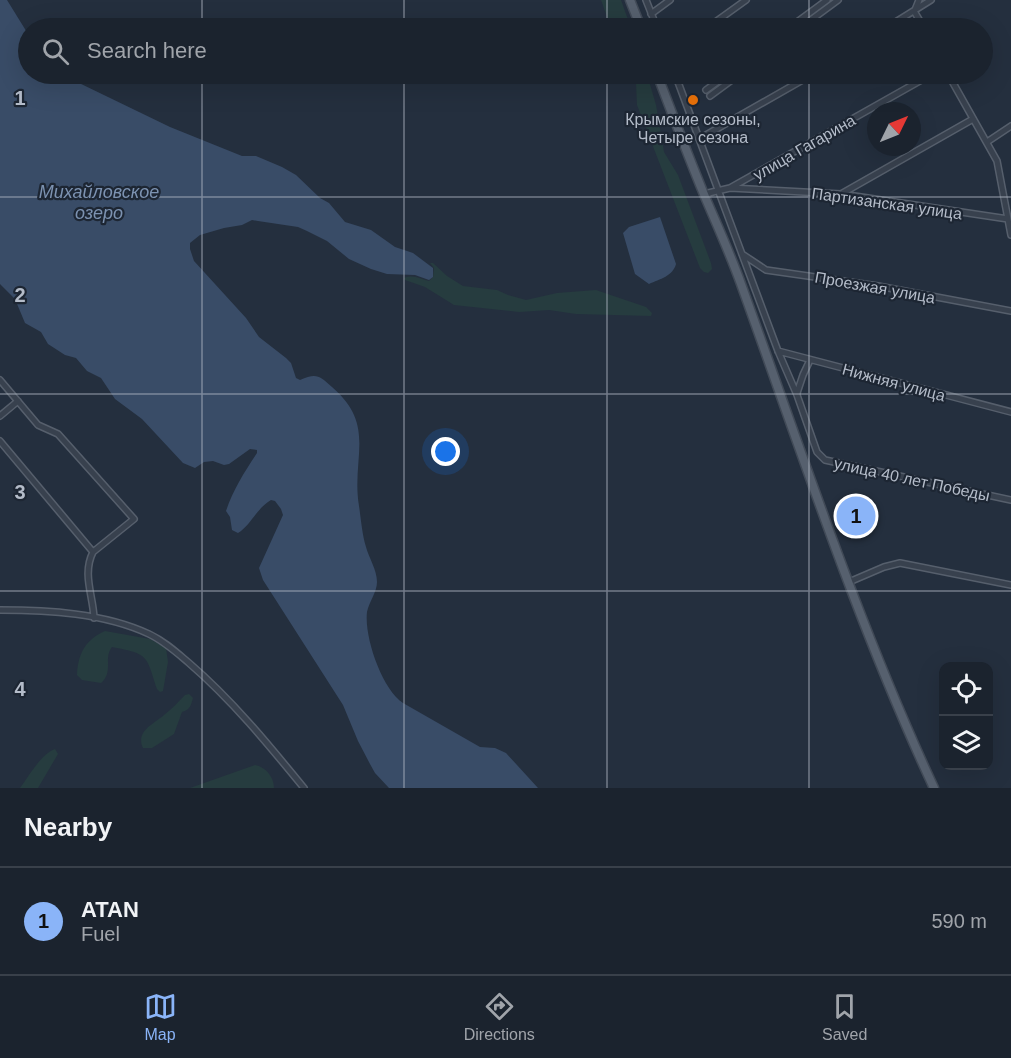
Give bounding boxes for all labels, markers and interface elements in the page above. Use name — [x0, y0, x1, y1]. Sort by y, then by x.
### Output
search box — [18, 18, 993, 84]
icon: search — [39, 35, 72, 68]
text: Search here — [87, 38, 207, 63]
text: 1 — [14, 87, 26, 109]
marker: Крымские сезоны, Четыре сезона — [686, 93, 700, 107]
north arrow — [867, 102, 921, 156]
place label: Крымские сезоны, Четыре сезона — [625, 111, 761, 146]
street label: улица Гагарина — [750, 111, 858, 184]
water label: Михайловское озеро — [39, 182, 159, 223]
street label: Партизанская улица — [811, 185, 963, 222]
street label: Проезжая улица — [813, 269, 937, 306]
text: 2 — [14, 284, 26, 306]
street label: Нижняя улица — [841, 361, 947, 404]
your location — [431, 437, 460, 466]
street label: улица 40 лет Победы — [832, 455, 991, 504]
text: 3 — [14, 481, 26, 503]
pin: 1 — [836, 494, 876, 538]
map controls — [939, 662, 993, 770]
button: locate — [939, 662, 993, 716]
text: 4 — [14, 678, 26, 700]
button: layers — [939, 716, 993, 770]
text: Nearby — [24, 812, 112, 842]
text: ATAN — [81, 897, 139, 922]
text: 1 — [38, 910, 49, 932]
text: 590 m — [931, 910, 987, 932]
text: Fuel — [81, 923, 120, 945]
tab: Map — [144, 990, 177, 1044]
tab: Directions — [464, 990, 535, 1044]
tab: Saved — [822, 990, 867, 1044]

